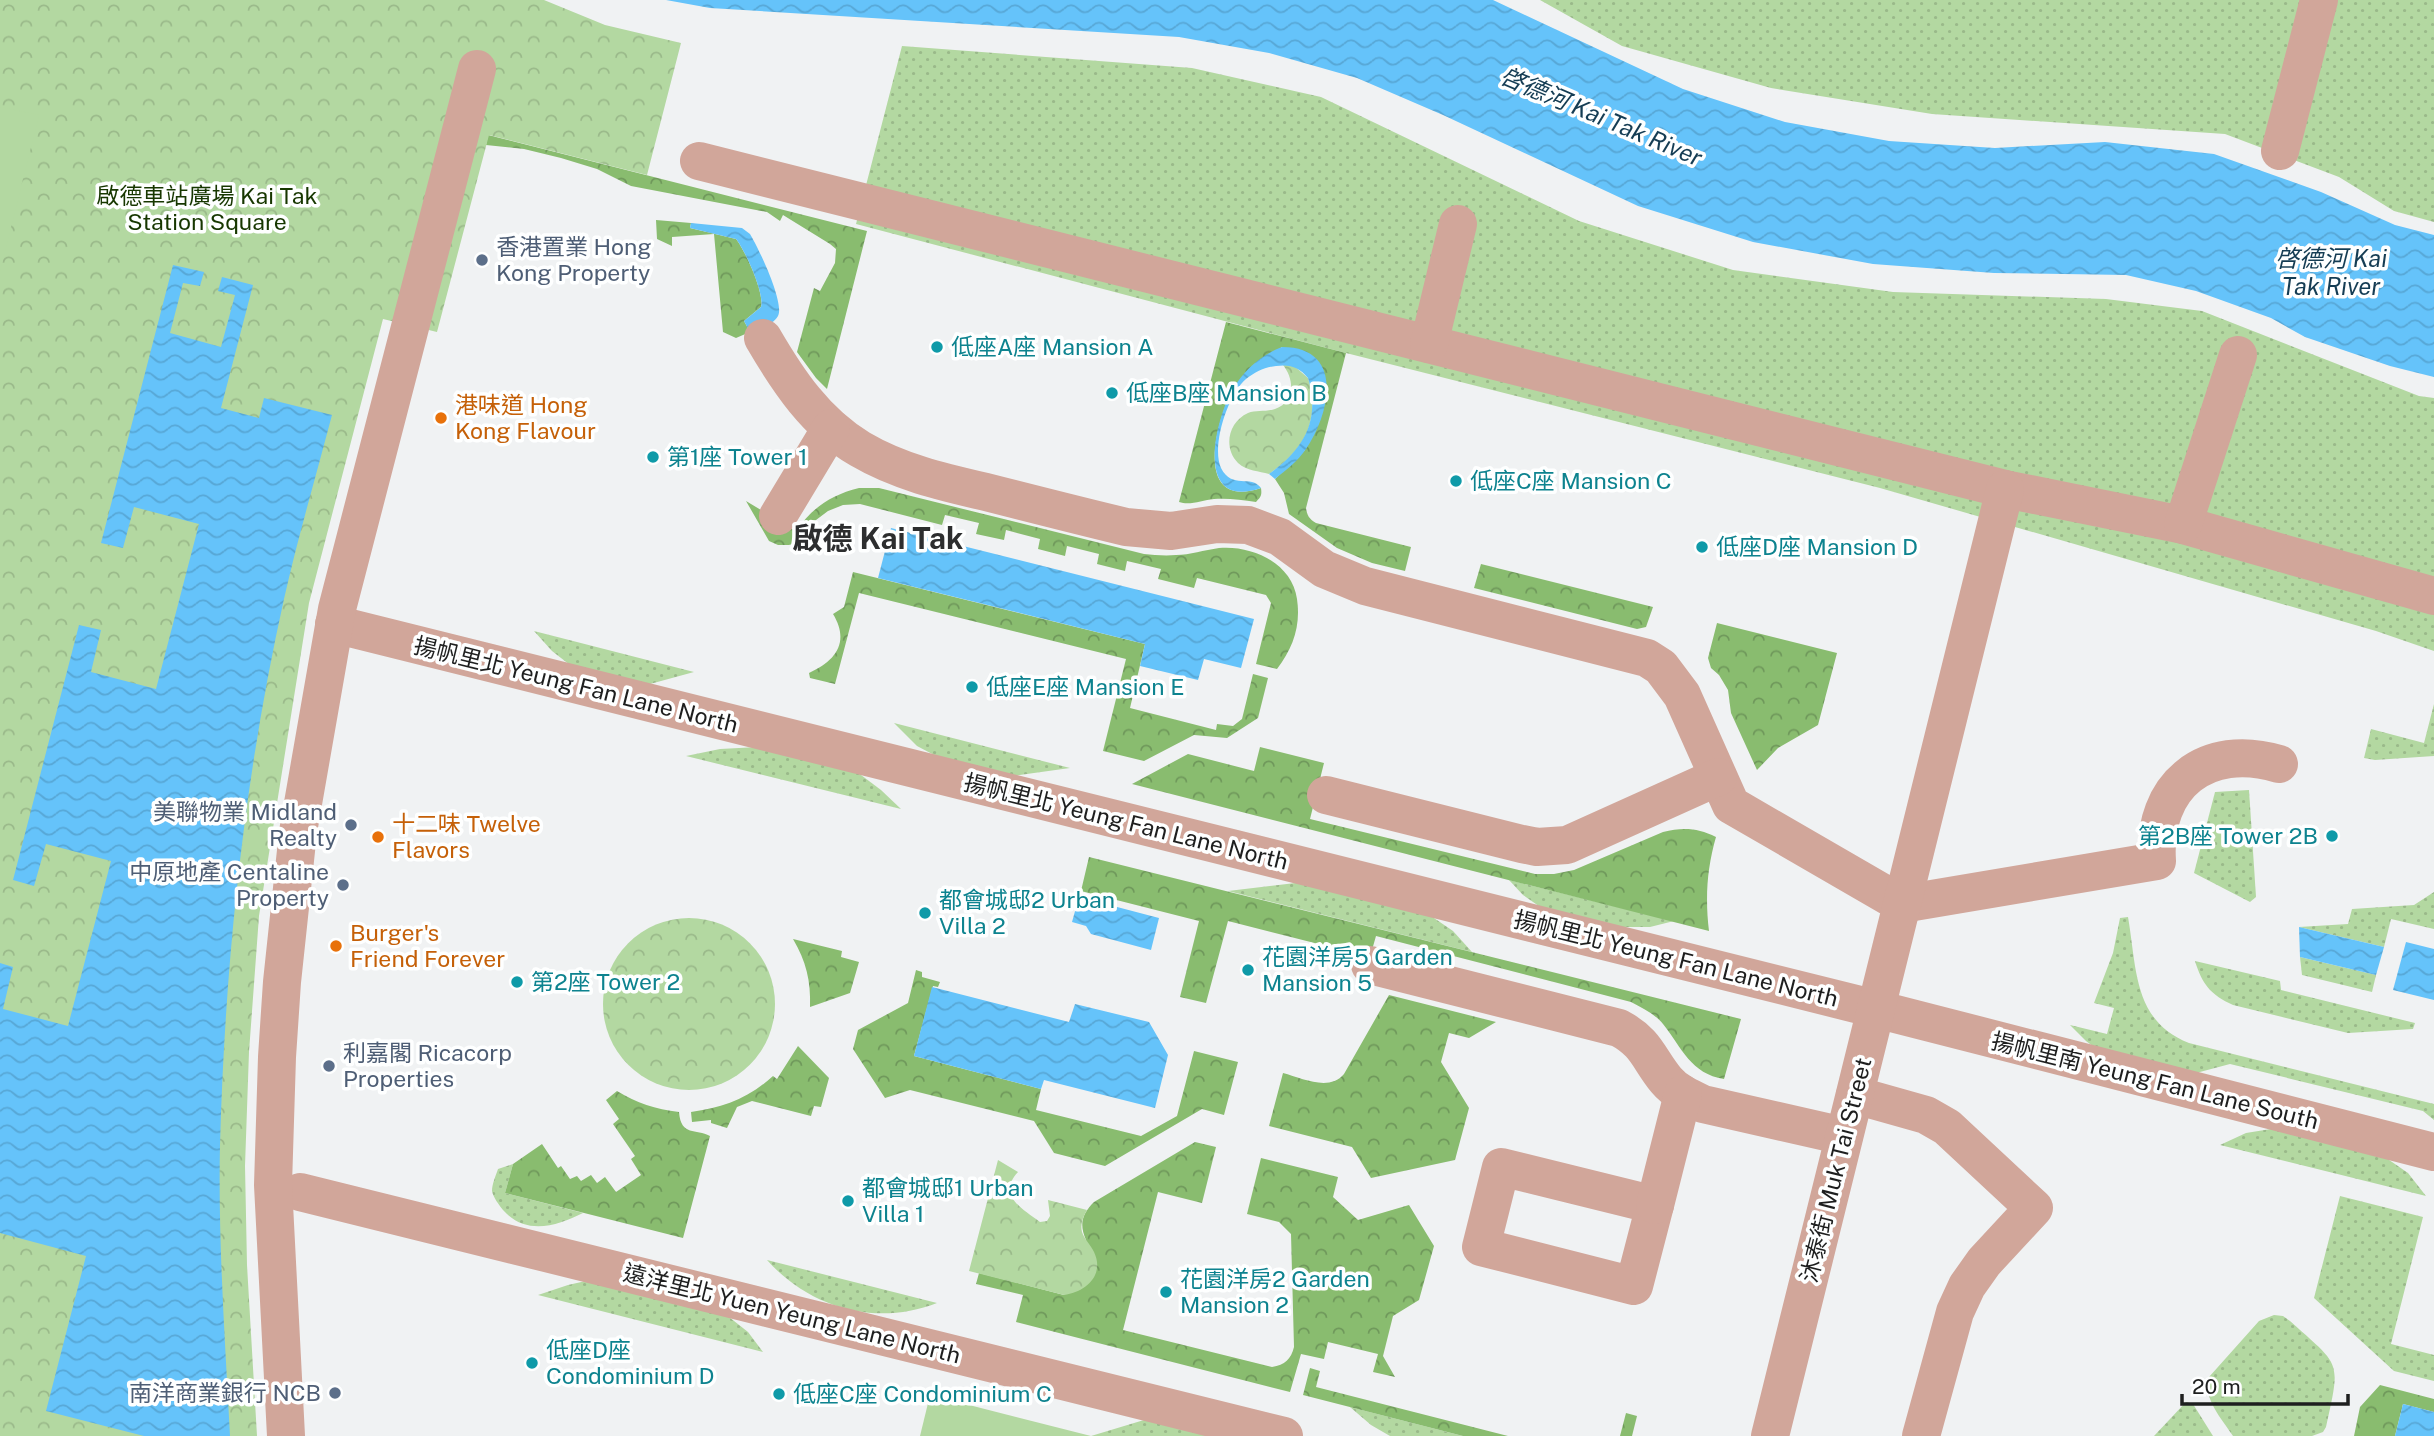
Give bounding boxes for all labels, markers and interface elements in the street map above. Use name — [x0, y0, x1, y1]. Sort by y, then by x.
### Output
water label: 啓德河 Kai Tak River — [1496, 61, 1707, 172]
park label: 啟德車站廣場 Kai Tak Station Square — [96, 182, 318, 235]
place label: 香港置業 Hong Kong Property — [496, 233, 652, 286]
water label: 啓德河 Kai Tak River — [2275, 244, 2387, 300]
marker: 香港置業 Hong Kong Property — [474, 252, 490, 268]
place label: 低座A座 Mansion A — [951, 333, 1154, 360]
marker: 低座A座 Mansion A — [929, 339, 945, 355]
place label: 低座B座 Mansion B — [1126, 379, 1327, 406]
marker: 低座B座 Mansion B — [1104, 385, 1120, 401]
place label: 港味道 Hong Kong Flavour — [455, 391, 596, 444]
marker: 港味道 Hong Kong Flavour — [433, 410, 449, 426]
place label: 第1座 Tower 1 — [667, 443, 808, 470]
marker: 第1座 Tower 1 — [645, 449, 661, 465]
place label: 低座C座 Mansion C — [1470, 467, 1672, 494]
marker: 低座C座 Mansion C — [1448, 473, 1464, 489]
district label: 啟德 Kai Tak — [793, 520, 963, 556]
place label: 低座D座 Mansion D — [1716, 533, 1918, 560]
marker: 低座D座 Mansion D — [1694, 539, 1710, 555]
street label: 揚帆里北 Yeung Fan Lane North — [411, 631, 741, 738]
place label: 低座E座 Mansion E — [986, 673, 1185, 700]
marker: 低座E座 Mansion E — [964, 679, 980, 695]
street label: 揚帆里北 Yeung Fan Lane North — [961, 768, 1291, 875]
place label: 美聯物業 Midland Realty — [153, 798, 337, 851]
place label: 十二味 Twelve Flavors — [392, 810, 541, 863]
marker: 美聯物業 Midland Realty — [343, 817, 359, 833]
place label: 第2B座 Tower 2B — [2138, 822, 2318, 849]
marker: 第2B座 Tower 2B — [2324, 828, 2340, 844]
marker: 十二味 Twelve Flavors — [370, 829, 386, 845]
place label: 中原地產 Centaline Property — [129, 858, 329, 911]
marker: 中原地產 Centaline Property — [335, 877, 351, 893]
place label: 都會城邸2 Urban Villa 2 — [939, 886, 1115, 939]
marker: 都會城邸2 Urban Villa 2 — [917, 905, 933, 921]
street label: 揚帆里北 Yeung Fan Lane North — [1511, 905, 1841, 1012]
place label: Burger's Friend Forever — [350, 919, 505, 972]
marker: Burger's Friend Forever — [328, 938, 344, 954]
place label: 花園洋房5 Garden Mansion 5 — [1262, 943, 1453, 996]
marker: 花園洋房5 Garden Mansion 5 — [1240, 962, 1256, 978]
place label: 第2座 Tower 2 — [531, 968, 680, 995]
marker: 第2座 Tower 2 — [509, 974, 525, 990]
street label: 揚帆里南 Yeung Fan Lane South — [1989, 1027, 2321, 1134]
place label: 利嘉閣 Ricacorp Properties — [343, 1039, 512, 1092]
street label: 沐泰街 Muk Tai Street — [1795, 1055, 1876, 1285]
marker: 利嘉閣 Ricacorp Properties — [321, 1058, 337, 1074]
place label: 都會城邸1 Urban Villa 1 — [862, 1174, 1034, 1227]
marker: 都會城邸1 Urban Villa 1 — [840, 1193, 856, 1209]
street label: 遠洋里北 Yuen Yeung Lane North — [621, 1259, 963, 1369]
place label: 花園洋房2 Garden Mansion 2 — [1180, 1265, 1370, 1318]
marker: 花園洋房2 Garden Mansion 2 — [1158, 1284, 1174, 1300]
place label: 低座D座 Condominium D — [546, 1336, 714, 1389]
marker: 低座D座 Condominium D — [524, 1355, 540, 1371]
scale bar — [2182, 1362, 2348, 1406]
text: 20 m — [2192, 1374, 2241, 1399]
place label: 南洋商業銀行 NCB — [129, 1379, 321, 1406]
place label: 低座C座 Condominium C — [793, 1380, 1052, 1407]
marker: 南洋商業銀行 NCB — [327, 1385, 343, 1401]
marker: 低座C座 Condominium C — [771, 1386, 787, 1402]

